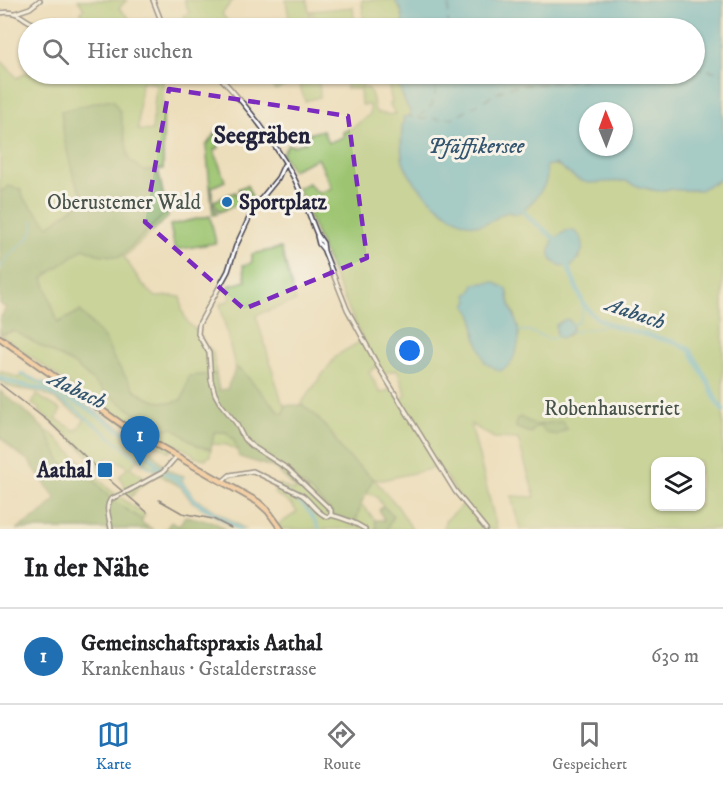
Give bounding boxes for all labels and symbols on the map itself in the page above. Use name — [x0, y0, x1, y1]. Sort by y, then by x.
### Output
north arrow — [579, 102, 633, 156]
district label: Seegräben — [214, 121, 311, 151]
water label: Pfäffikersee — [428, 133, 525, 160]
park label: Oberustemer Wald — [47, 190, 202, 216]
place label: Sportplatz — [239, 190, 328, 216]
marker: Sportplatz — [220, 195, 234, 209]
water label: Aabach — [600, 290, 669, 336]
your location — [395, 336, 424, 365]
water label: Aabach — [42, 364, 111, 416]
park label: Robenhauserriet — [544, 396, 680, 422]
pin: 1 — [120, 416, 160, 466]
place label: Aathal — [36, 458, 93, 484]
marker: Aathal — [96, 461, 114, 479]

